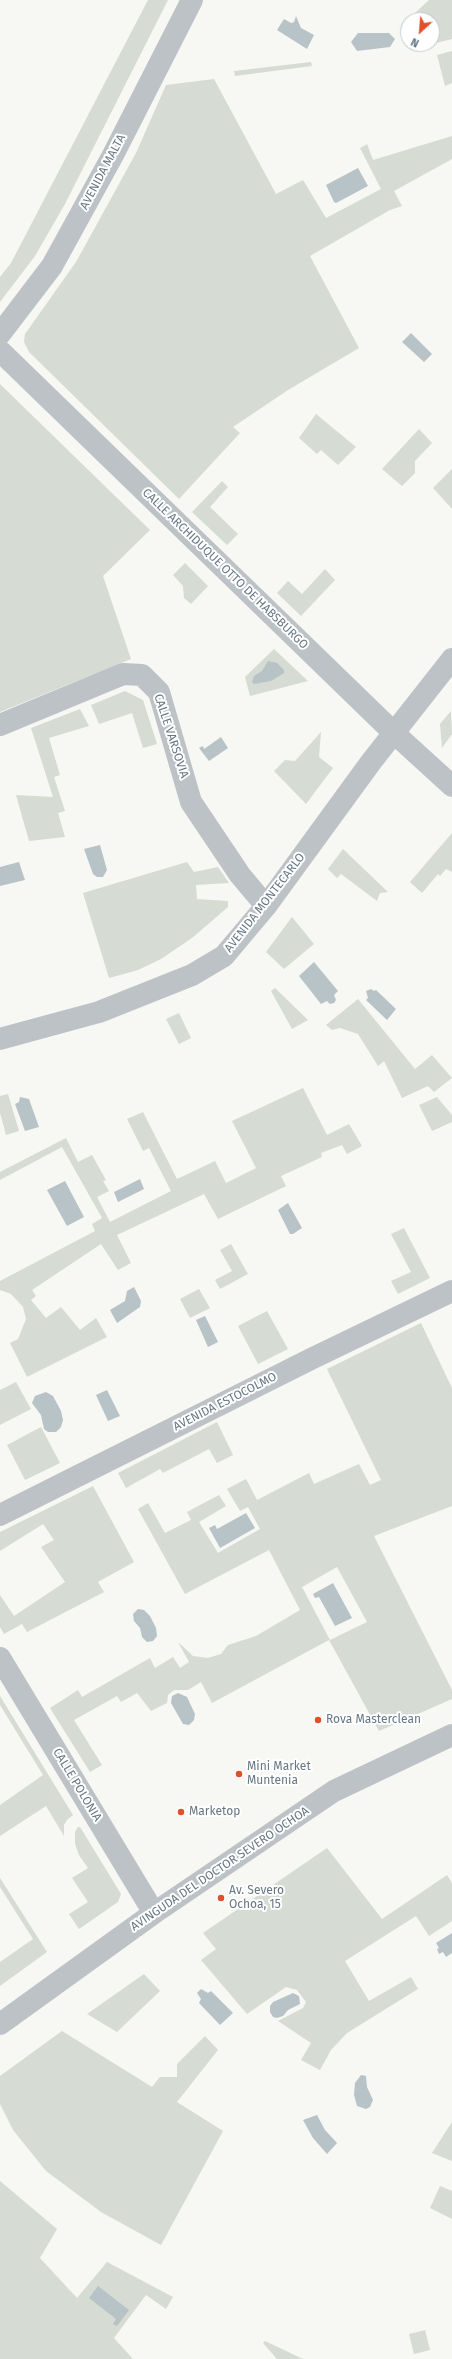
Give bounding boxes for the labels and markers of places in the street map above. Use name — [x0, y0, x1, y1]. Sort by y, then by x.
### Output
place label: Rova Masterclean — [326, 1713, 421, 1727]
marker: Rova Masterclean — [313, 1715, 323, 1725]
place label: Mini Market Muntenia — [247, 1760, 311, 1788]
marker: Mini Market Muntenia — [234, 1769, 244, 1779]
place label: Marketop — [189, 1805, 240, 1819]
marker: Marketop — [176, 1807, 186, 1817]
place label: Av. Severo Ochoa, 15 — [229, 1884, 284, 1912]
marker: Av. Severo Ochoa, 15 — [216, 1893, 226, 1903]

